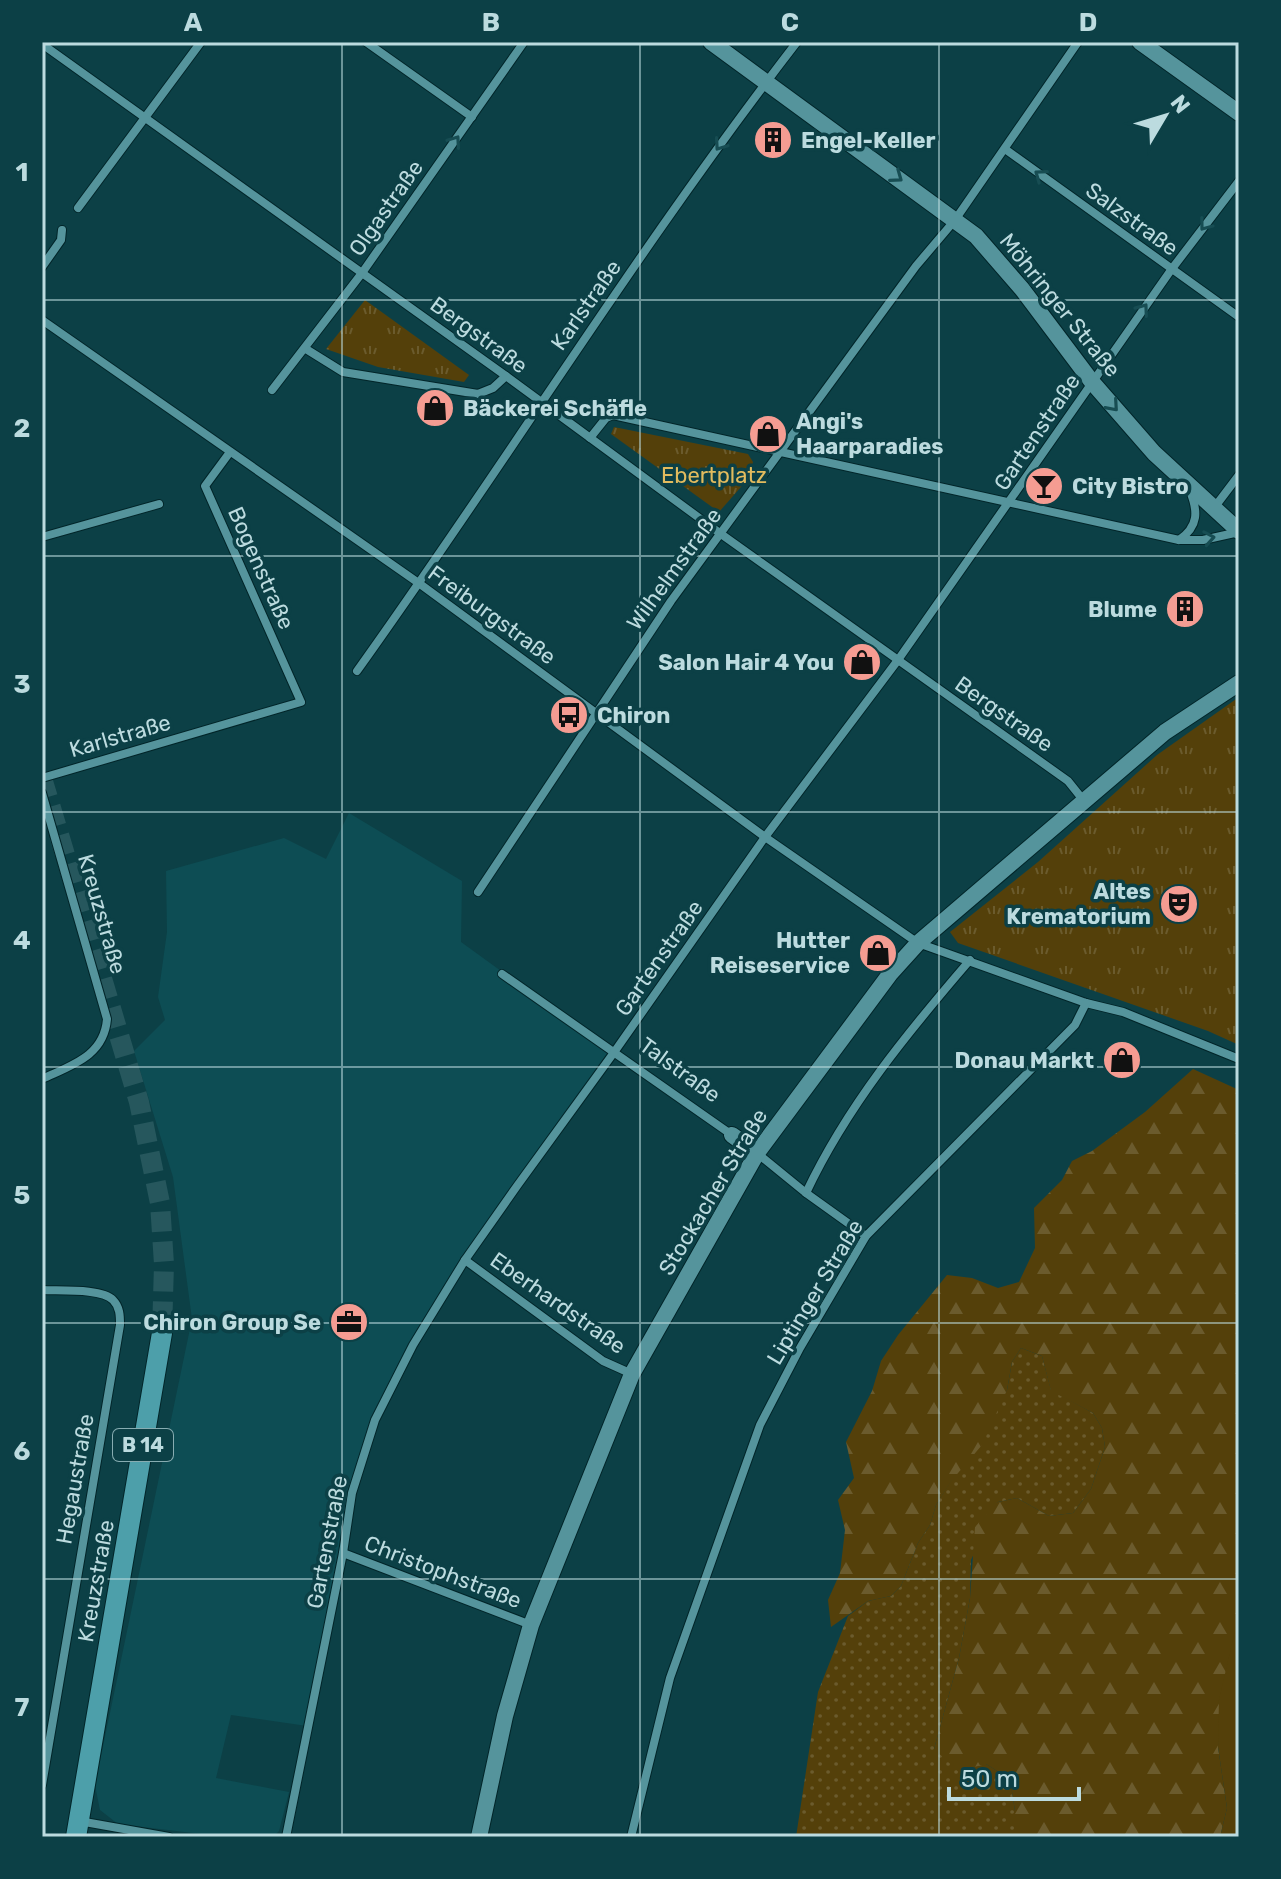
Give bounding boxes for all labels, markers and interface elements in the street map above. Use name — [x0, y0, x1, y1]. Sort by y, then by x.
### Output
text: A — [184, 7, 203, 38]
text: B — [482, 7, 500, 38]
text: C — [781, 7, 799, 38]
text: D — [1079, 7, 1097, 38]
north arrow — [1125, 76, 1205, 156]
text: N — [1165, 89, 1196, 119]
building icon: Engel-Keller — [752, 119, 794, 161]
place label: Engel-Keller — [801, 127, 936, 154]
one-way arrow — [445, 135, 460, 149]
one-way arrow — [716, 137, 730, 151]
street label: Olgastraße — [343, 155, 429, 261]
text: 1 — [16, 157, 28, 188]
one-way arrow — [888, 168, 902, 182]
one-way arrow — [1035, 170, 1049, 184]
street label: Salzstraße — [1080, 176, 1184, 262]
one-way arrow — [1201, 217, 1215, 231]
street label: Möhringer Straße — [994, 228, 1126, 382]
street label: Karlstraße — [545, 255, 627, 355]
street label: Bergstraße — [425, 291, 533, 379]
one-way arrow — [1133, 304, 1148, 318]
street label: Gartenstraße — [988, 368, 1086, 496]
shop icon: Bäckerei Schäfle — [414, 387, 456, 429]
place label: Bäckerei Schäfle — [463, 395, 647, 422]
one-way arrow — [1104, 397, 1118, 412]
place label: Angi's Haarparadies — [796, 408, 943, 460]
text: 2 — [14, 413, 30, 444]
shop icon: Angi's Haarparadies — [747, 413, 789, 455]
park label: Ebertplatz — [661, 462, 767, 489]
bar icon: City Bistro — [1023, 465, 1065, 507]
place label: City Bistro — [1072, 473, 1189, 500]
street label: Bogenstraße — [222, 502, 300, 634]
street label: Wilhelmstraße — [621, 503, 727, 635]
one-way arrow — [1202, 530, 1216, 547]
street label: Freiburgstraße — [423, 560, 561, 670]
building icon: Blume — [1164, 588, 1206, 630]
place label: Blume — [1088, 596, 1157, 623]
shop icon: Salon Hair 4 You — [841, 641, 883, 683]
place label: Salon Hair 4 You — [658, 649, 834, 676]
text: 3 — [13, 669, 31, 700]
street label: Bergstraße — [950, 670, 1058, 758]
bus stop icon: Chiron — [548, 694, 590, 736]
place label: Chiron — [597, 702, 671, 729]
street label: Karlstraße — [66, 709, 174, 763]
street label: Kreuzstraße — [72, 851, 132, 977]
place label: Altes Krematorium — [1006, 878, 1151, 930]
theatre icon: Altes Krematorium — [1158, 883, 1200, 925]
street label: Gartenstraße — [609, 895, 709, 1021]
text: 4 — [13, 925, 31, 956]
place label: Hutter Reiseservice — [710, 927, 850, 979]
shop icon: Hutter Reiseservice — [857, 932, 899, 974]
street label: Talstraße — [634, 1032, 726, 1108]
shop icon: Donau Markt — [1101, 1039, 1143, 1081]
place label: Donau Markt — [955, 1047, 1094, 1074]
street label: Stockacher Straße — [653, 1104, 773, 1280]
text: 5 — [14, 1180, 30, 1211]
street label: Liptinger Straße — [761, 1215, 869, 1369]
street label: Eberhardstraße — [485, 1246, 631, 1360]
office icon: Chiron Group Se — [328, 1301, 370, 1343]
place label: Chiron Group Se — [143, 1309, 321, 1336]
street label: Hegaustraße — [50, 1412, 100, 1546]
road number: B 14 — [113, 1429, 173, 1461]
text: 6 — [14, 1436, 31, 1467]
street label: Gartenstraße — [301, 1473, 353, 1611]
street label: Kreuzstraße — [72, 1518, 120, 1644]
street label: Christophstraße — [361, 1530, 525, 1614]
text: 7 — [15, 1692, 30, 1723]
scale bar — [949, 1751, 1079, 1801]
text: 50 m — [961, 1765, 1018, 1793]

